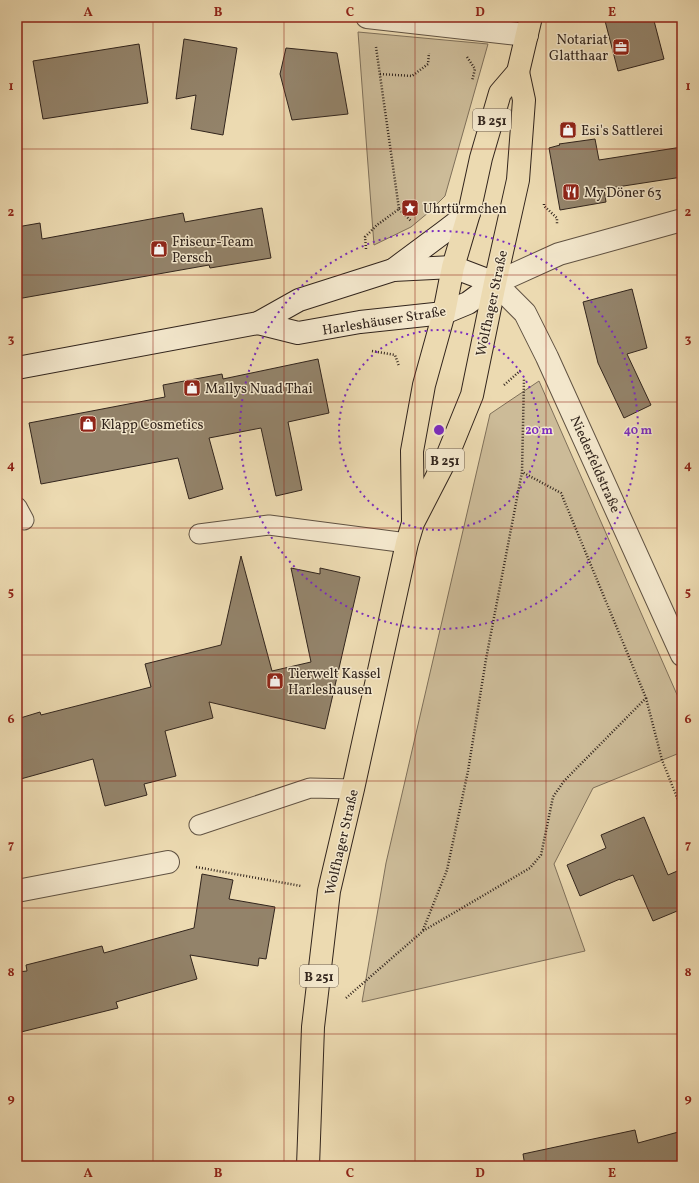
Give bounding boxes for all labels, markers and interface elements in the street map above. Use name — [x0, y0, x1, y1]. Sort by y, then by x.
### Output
text: A — [83, 4, 93, 22]
text: B — [214, 4, 223, 22]
text: C — [346, 4, 354, 22]
text: D — [475, 4, 485, 22]
text: E — [608, 4, 616, 22]
place label: Notariat Glatthaar — [549, 31, 608, 66]
office icon: Notariat Glatthaar — [611, 37, 631, 57]
text: 1 — [8, 78, 14, 96]
text: 1 — [685, 78, 691, 96]
road number: B 251 — [473, 109, 511, 131]
shop icon: Esi's Sattlerei — [558, 120, 578, 140]
place label: Esi's Sattlerei — [581, 122, 663, 141]
restaurant icon: My Döner 63 — [561, 182, 581, 202]
place label: My Döner 63 — [584, 184, 662, 203]
place icon: Uhrtürmchen — [400, 198, 420, 218]
place label: Uhrtürmchen — [423, 200, 507, 219]
text: 2 — [8, 204, 15, 222]
text: 2 — [685, 204, 692, 222]
place label: Friseur-Team Persch — [172, 233, 254, 268]
shop icon: Friseur-Team Persch — [149, 239, 169, 259]
street label: Wolfhager Straße — [472, 248, 513, 358]
street label: Harleshäuser Straße — [321, 302, 448, 341]
text: 3 — [8, 331, 15, 349]
text: 3 — [685, 331, 692, 349]
shop icon: Mallys Nuad Thai — [182, 378, 202, 398]
place label: Mallys Nuad Thai — [205, 380, 313, 399]
street label: Niederfeldstraße — [565, 413, 625, 516]
shop icon: Klapp Cosmetics — [78, 414, 98, 434]
place label: Klapp Cosmetics — [101, 416, 203, 435]
centre of rings — [432, 423, 446, 437]
text: 20 m — [525, 423, 553, 439]
text: 40 m — [624, 423, 653, 439]
road number: B 251 — [426, 449, 464, 471]
text: 4 — [7, 457, 15, 475]
text: 4 — [684, 457, 692, 475]
text: 5 — [8, 584, 14, 602]
text: 5 — [685, 584, 691, 602]
place label: Tierwelt Kassel Harleshausen — [288, 665, 381, 700]
shop icon: Tierwelt Kassel Harleshausen — [265, 671, 285, 691]
text: 6 — [7, 711, 15, 729]
text: 6 — [684, 711, 692, 729]
street label: Wolfhager Straße — [321, 787, 364, 897]
text: 7 — [8, 837, 14, 855]
text: 7 — [685, 837, 691, 855]
text: 8 — [7, 964, 15, 982]
text: 8 — [684, 964, 692, 982]
road number: B 251 — [300, 965, 338, 987]
text: 9 — [7, 1090, 15, 1108]
text: 9 — [684, 1090, 692, 1108]
text: A — [83, 1165, 93, 1183]
text: B — [214, 1165, 223, 1183]
text: C — [346, 1165, 354, 1183]
text: D — [475, 1165, 485, 1183]
text: E — [608, 1165, 616, 1183]

